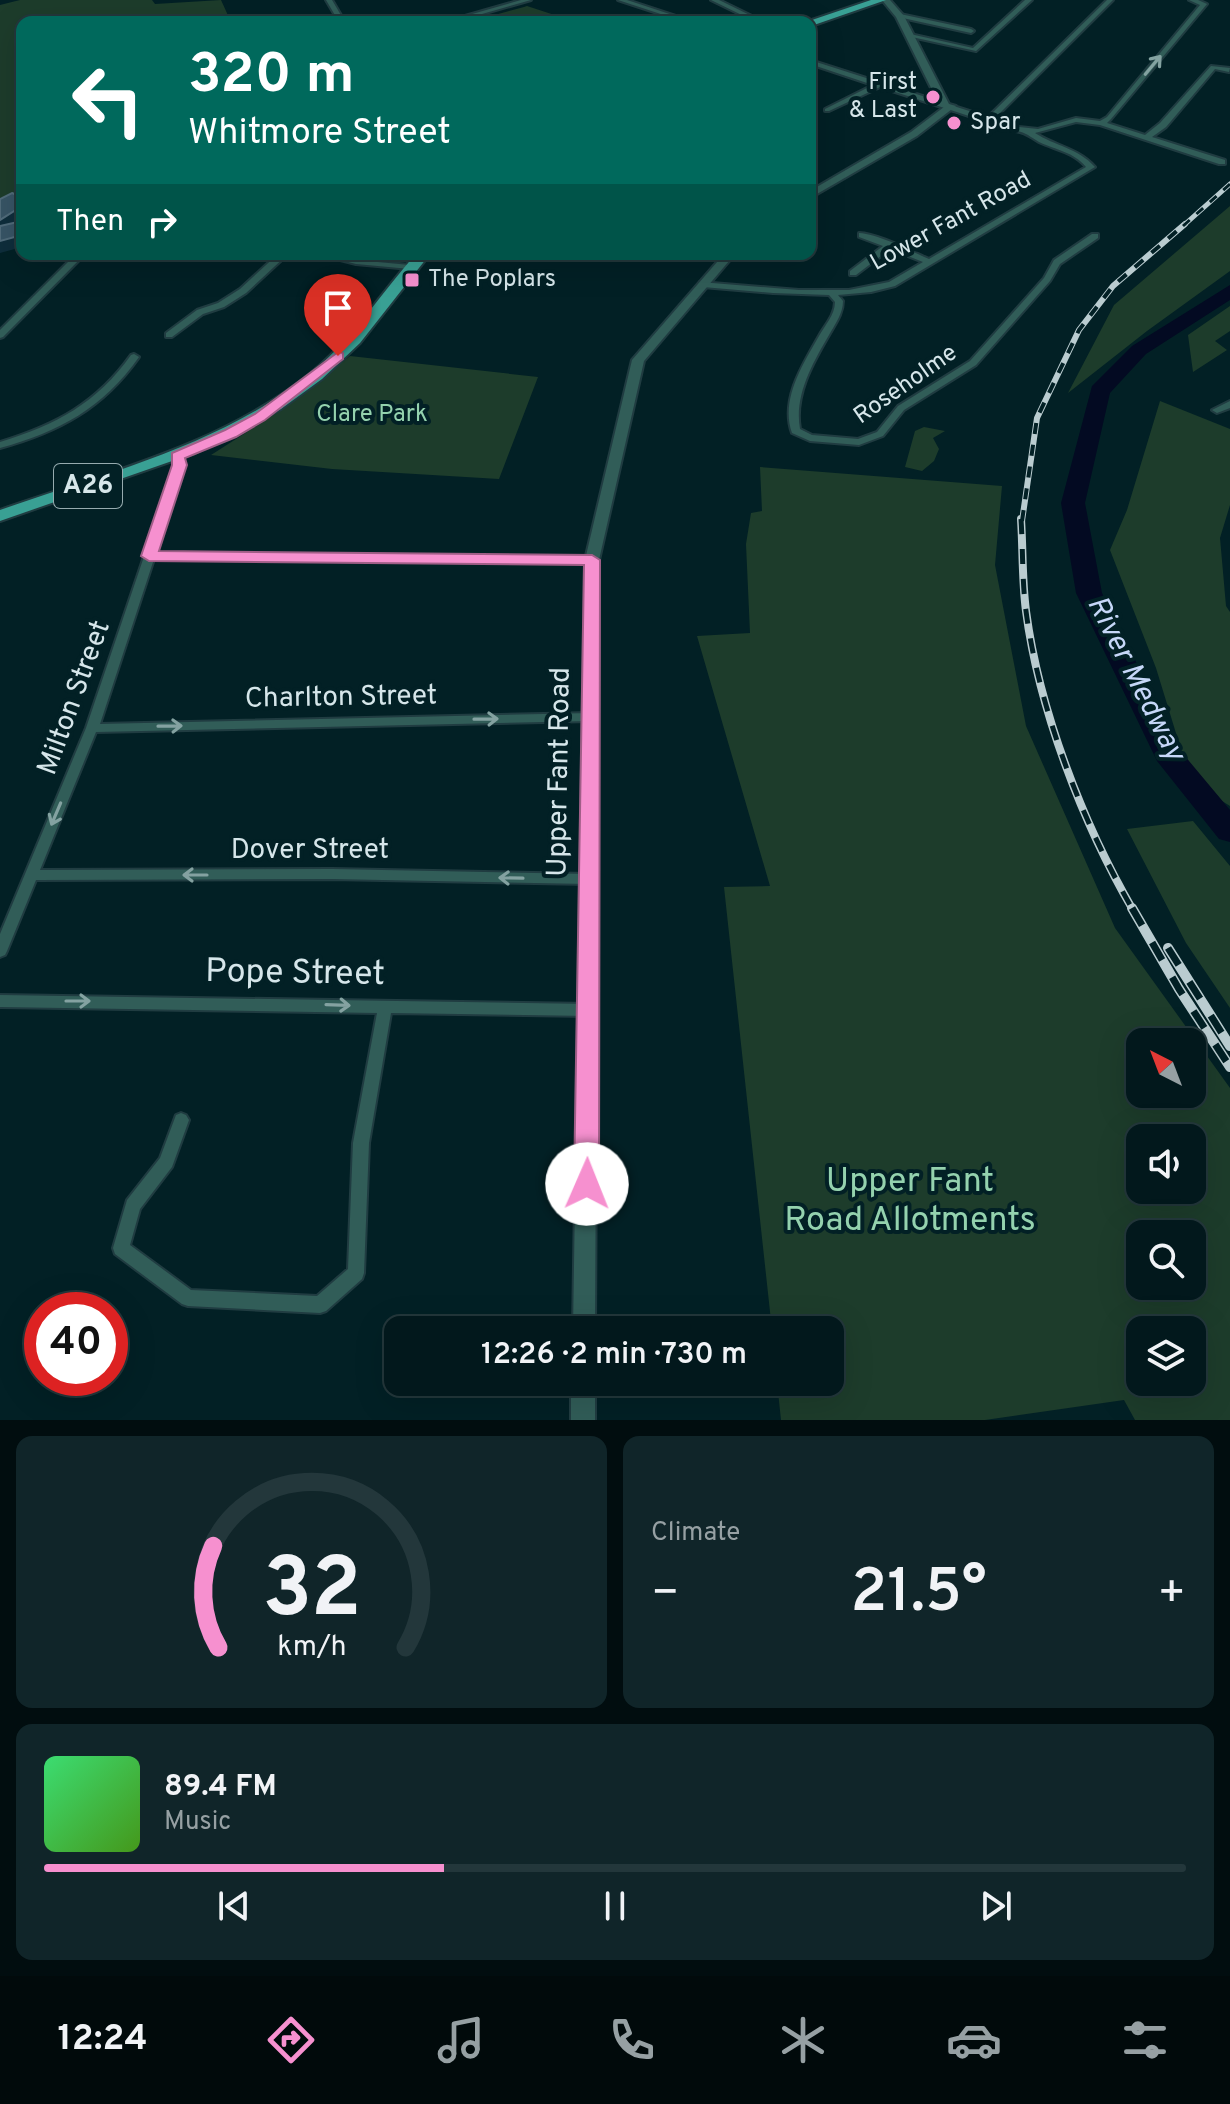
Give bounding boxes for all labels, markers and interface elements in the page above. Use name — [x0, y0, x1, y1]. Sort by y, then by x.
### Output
text: 320 m — [188, 42, 355, 112]
icon: left — [56, 48, 160, 152]
one-way arrow — [1144, 55, 1162, 76]
place label: First & Last — [849, 68, 917, 126]
marker: First & Last — [924, 88, 942, 106]
place label: Spar — [970, 108, 1021, 138]
text: Whitmore Street — [188, 111, 451, 157]
marker: Spar — [945, 114, 963, 132]
street label: Lower Fant Road — [865, 165, 1037, 279]
icon: right — [140, 200, 184, 244]
text: Then — [56, 204, 124, 241]
place label: The Poplars — [428, 265, 556, 295]
marker: The Poplars — [403, 271, 421, 289]
pin — [304, 274, 372, 356]
icon: arrive — [316, 286, 360, 330]
street label: Roseholme — [848, 338, 964, 432]
park label: Clare Park — [316, 400, 428, 430]
road number: A26 — [54, 464, 122, 508]
water label: River Medway — [1078, 590, 1194, 770]
street label: Milton Street — [30, 616, 120, 780]
street label: Upper Fant Road — [540, 667, 580, 877]
street label: Charlton Street — [244, 678, 438, 718]
one-way arrow — [472, 712, 499, 727]
one-way arrow — [156, 719, 183, 734]
one-way arrow — [48, 801, 63, 826]
street label: Dover Street — [231, 833, 389, 869]
one-way arrow — [182, 867, 209, 883]
one-way arrow — [498, 870, 525, 886]
street label: Pope Street — [205, 951, 385, 997]
one-way arrow — [64, 993, 91, 1009]
one-way arrow — [324, 997, 351, 1012]
north arrow — [1126, 1028, 1206, 1108]
map controls — [1126, 1028, 1206, 1396]
button: sound — [1126, 1124, 1206, 1204]
position arrow — [545, 1142, 629, 1226]
park label: Upper Fant Road Allotments — [784, 1161, 1036, 1243]
button: search — [1126, 1220, 1206, 1300]
speed limit sign: 40 — [24, 1292, 128, 1396]
button: layers — [1126, 1316, 1206, 1396]
text: 12:26 · 2 min · 730 m — [481, 1337, 747, 1374]
text: Climate — [651, 1517, 740, 1550]
text: 32 — [262, 1541, 361, 1646]
text: 21.5° — [850, 1557, 987, 1633]
text: − — [651, 1567, 679, 1623]
text: + — [1158, 1567, 1186, 1623]
text: km/h — [277, 1630, 346, 1666]
text: 89.4 FM — [164, 1769, 277, 1806]
text: Music — [164, 1806, 231, 1839]
icon: previous — [212, 1884, 256, 1928]
icon: pause — [593, 1884, 637, 1928]
icon: next — [974, 1884, 1018, 1928]
icon: directions — [263, 2012, 319, 2068]
icon: music — [433, 2012, 489, 2068]
icon: phone — [604, 2012, 660, 2068]
icon: climate — [775, 2012, 831, 2068]
icon: car — [946, 2012, 1002, 2068]
icon: filters — [1117, 2012, 1173, 2068]
text: 12:24 — [57, 2017, 148, 2063]

